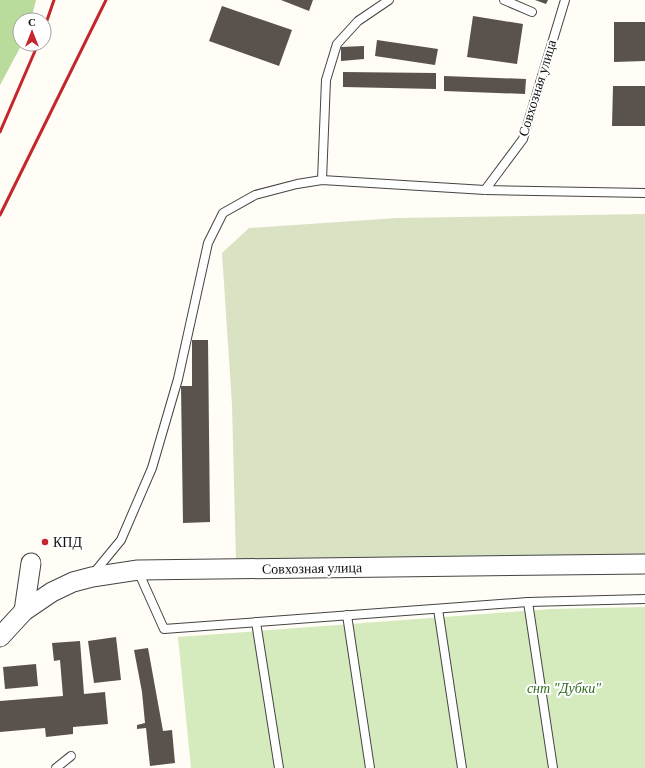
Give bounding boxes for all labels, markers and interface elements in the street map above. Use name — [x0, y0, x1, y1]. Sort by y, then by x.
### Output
north arrow — [12, 12, 52, 52]
text: С — [28, 16, 36, 28]
street label: Совхозная улица — [516, 37, 560, 138]
place label: КПД — [53, 535, 82, 550]
marker: КПД — [40, 537, 50, 547]
street label: Совхозная улица — [262, 560, 363, 577]
park label: снт "Дубки" — [527, 681, 601, 696]

